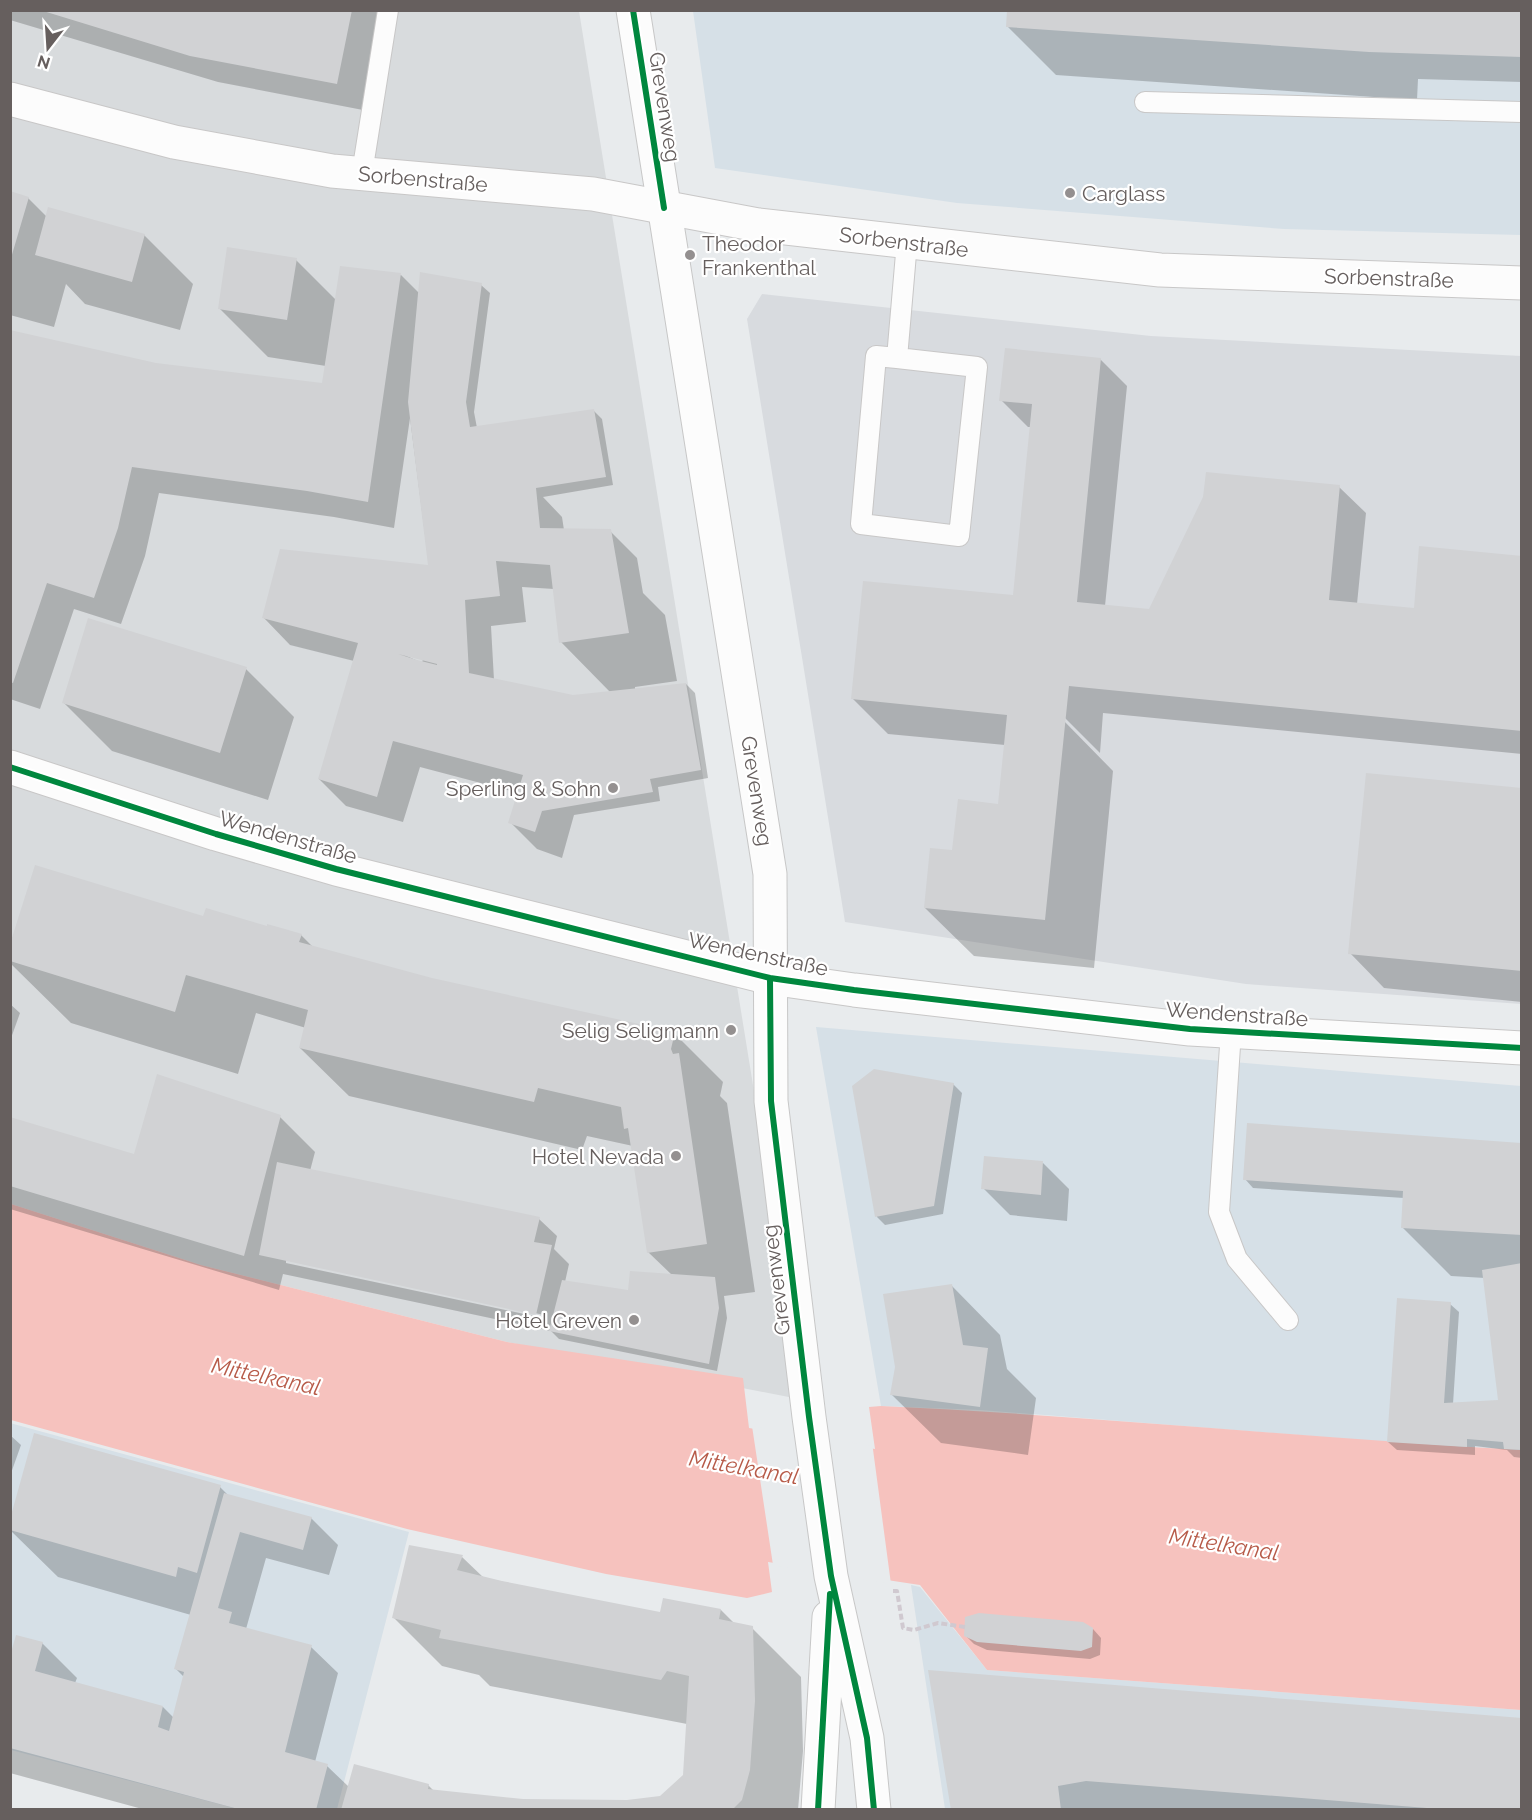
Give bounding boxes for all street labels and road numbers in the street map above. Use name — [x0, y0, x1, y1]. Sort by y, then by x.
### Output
street label: Grevenweg — [644, 50, 686, 164]
street label: Sorbenstraße — [357, 161, 489, 197]
street label: Sorbenstraße — [838, 222, 970, 262]
street label: Sorbenstraße — [1324, 263, 1454, 293]
street label: Grevenweg — [736, 734, 778, 848]
street label: Wendenstraße — [216, 805, 360, 869]
street label: Wendenstraße — [686, 927, 830, 981]
street label: Wendenstraße — [1165, 997, 1309, 1031]
street label: Grevenweg — [757, 1223, 795, 1337]

